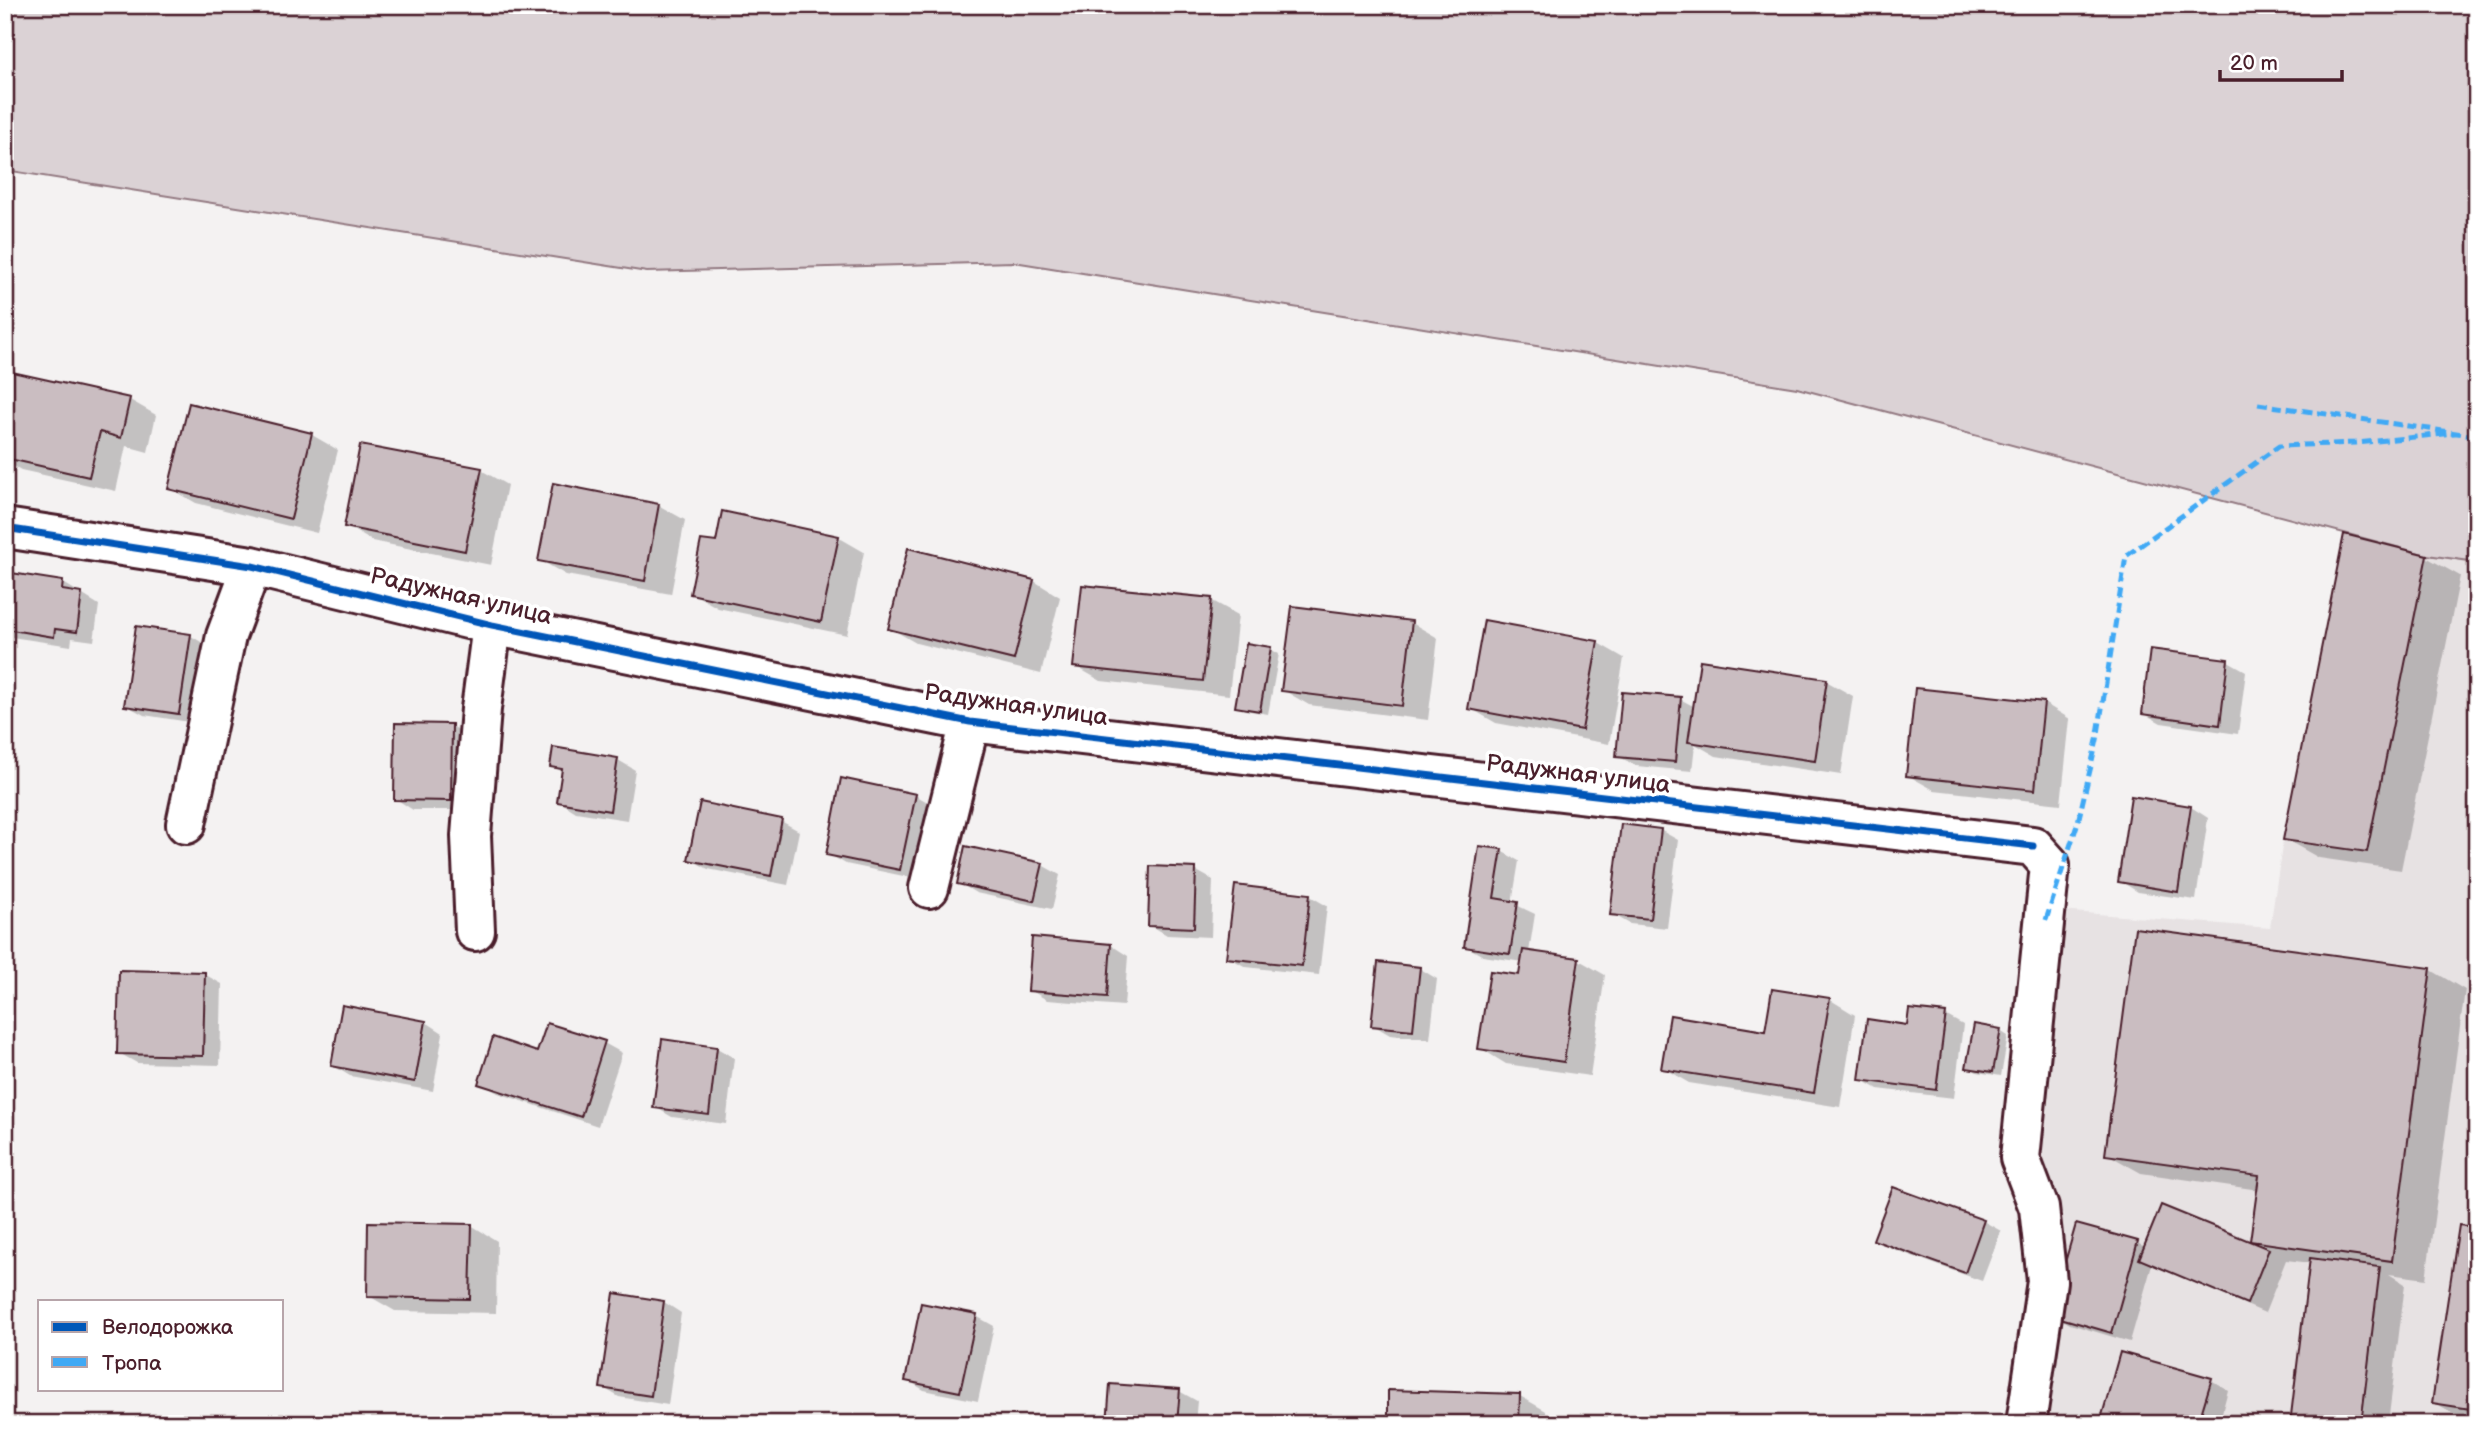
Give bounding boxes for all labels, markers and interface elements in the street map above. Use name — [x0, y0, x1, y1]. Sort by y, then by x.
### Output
scale bar — [2220, 38, 2342, 82]
text: 20 m — [2230, 51, 2278, 76]
street label: Радужная улица — [367, 561, 555, 631]
street label: Радужная улица — [922, 678, 1110, 732]
street label: Радужная улица — [1484, 748, 1672, 800]
legend — [38, 1300, 284, 1390]
text: Велодорожка — [102, 1315, 234, 1340]
text: Тропа — [102, 1351, 162, 1376]

